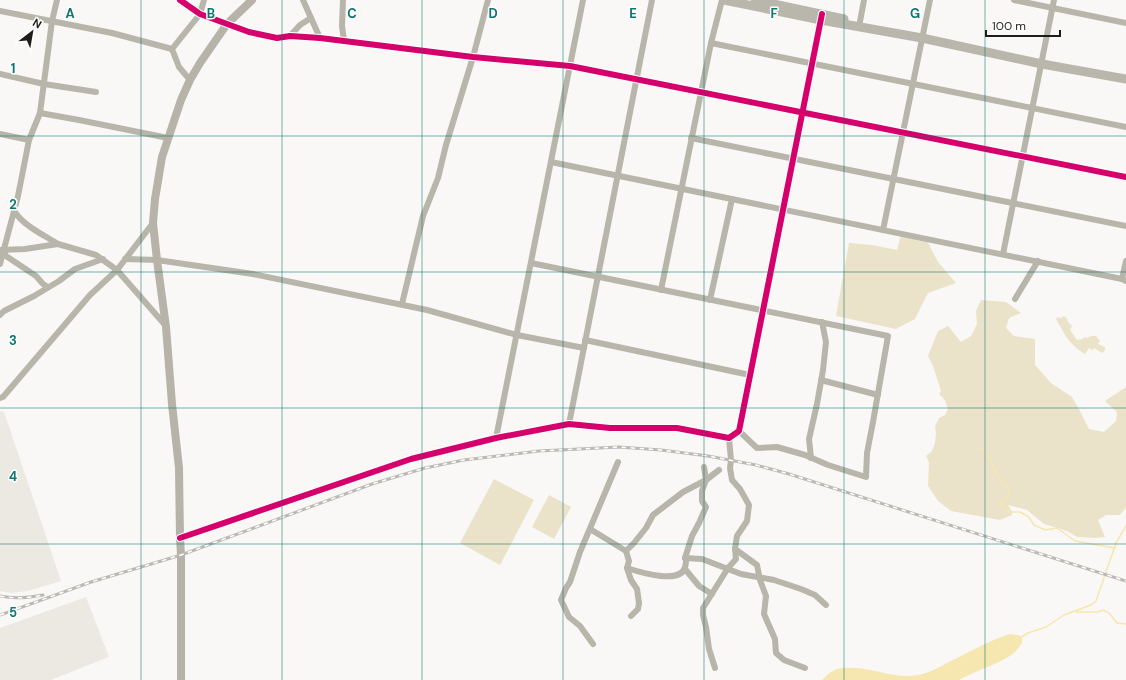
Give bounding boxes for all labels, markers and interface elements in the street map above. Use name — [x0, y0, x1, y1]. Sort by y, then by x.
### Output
text: A — [65, 5, 75, 22]
text: B — [207, 5, 215, 22]
text: C — [347, 5, 357, 22]
text: D — [488, 5, 498, 22]
text: E — [629, 5, 637, 22]
text: F — [770, 5, 778, 22]
text: G — [910, 5, 920, 22]
north arrow — [12, 12, 52, 52]
scale bar — [986, 12, 1060, 38]
text: N — [30, 15, 44, 31]
text: 100 m — [992, 18, 1026, 34]
text: 1 — [11, 60, 15, 77]
text: 2 — [9, 196, 17, 213]
text: 3 — [9, 332, 17, 349]
text: 4 — [9, 468, 17, 485]
text: 5 — [9, 604, 17, 621]

